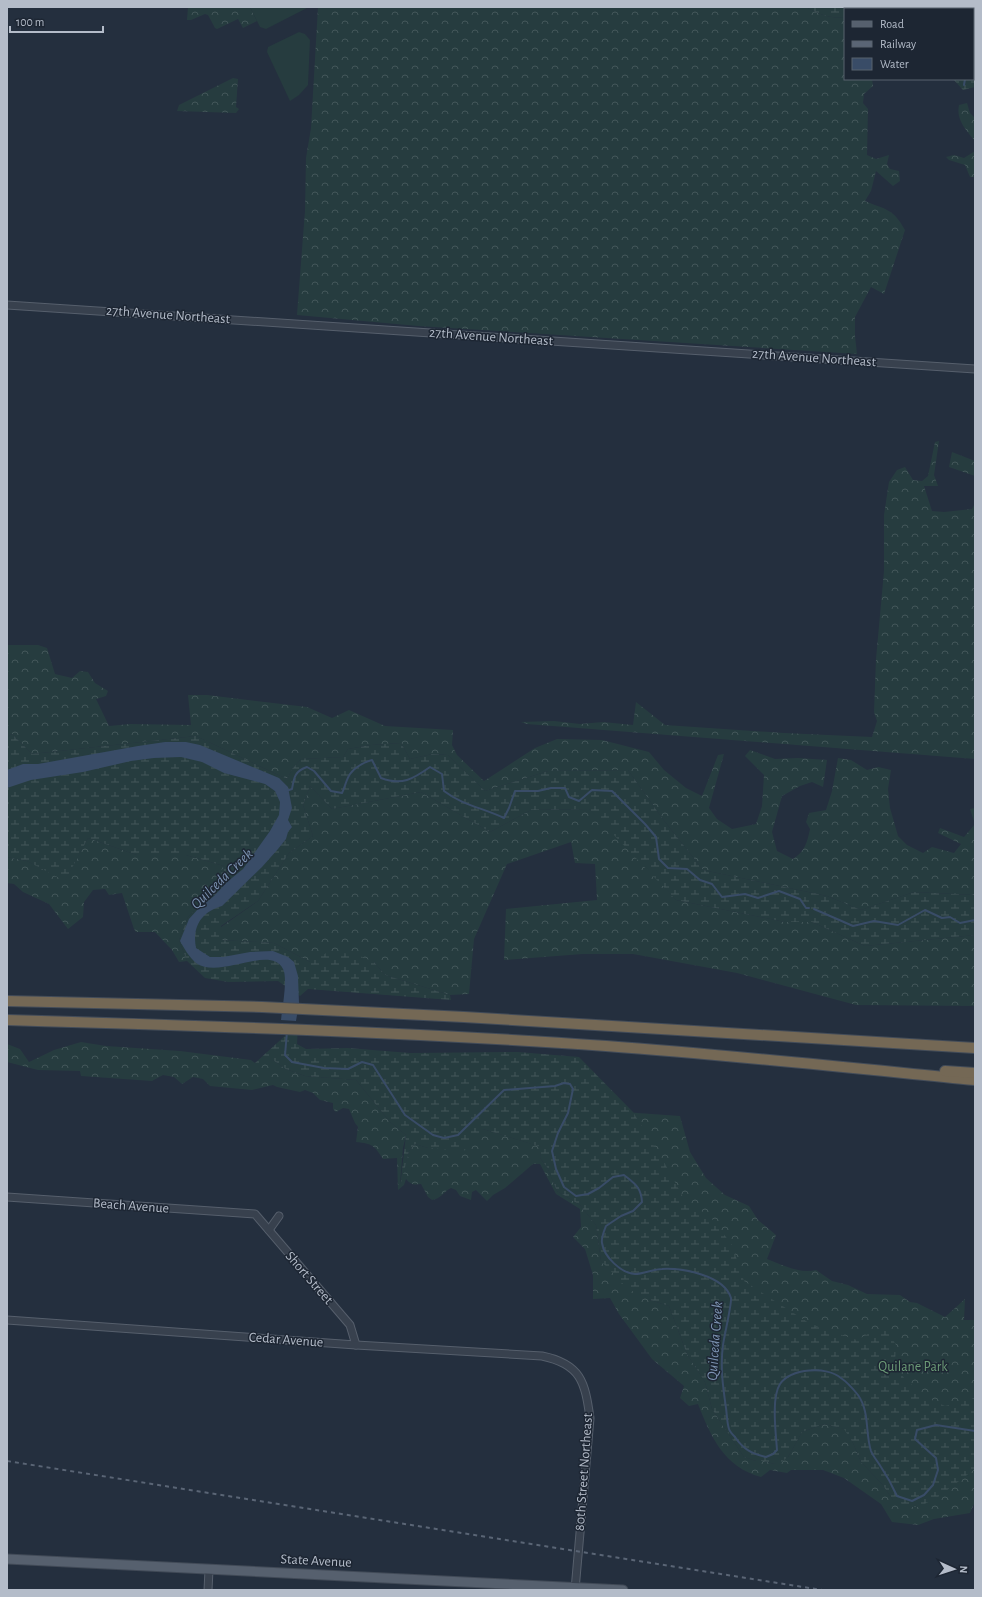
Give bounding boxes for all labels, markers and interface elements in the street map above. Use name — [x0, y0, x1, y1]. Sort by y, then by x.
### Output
scale bar — [10, 8, 103, 34]
legend — [844, 8, 974, 80]
text: 100 m — [16, 16, 44, 28]
text: Road — [880, 18, 904, 30]
text: Railway — [880, 38, 916, 51]
text: Water — [880, 58, 909, 70]
street label: 27th Avenue Northeast — [106, 304, 231, 326]
street label: 27th Avenue Northeast — [429, 326, 554, 348]
street label: 27th Avenue Northeast — [752, 347, 877, 369]
water label: Quilceda Creek — [188, 846, 256, 912]
street label: Beach Avenue — [93, 1196, 169, 1216]
street label: Short Street — [282, 1249, 336, 1307]
water label: Quilceda Creek — [705, 1301, 725, 1381]
street label: Cedar Avenue — [248, 1330, 324, 1350]
park label: Quilane Park — [878, 1360, 948, 1374]
street label: 80th Street Northeast — [573, 1412, 595, 1531]
north arrow — [934, 1549, 974, 1589]
street label: State Avenue — [280, 1552, 352, 1570]
text: N — [958, 1565, 969, 1574]

